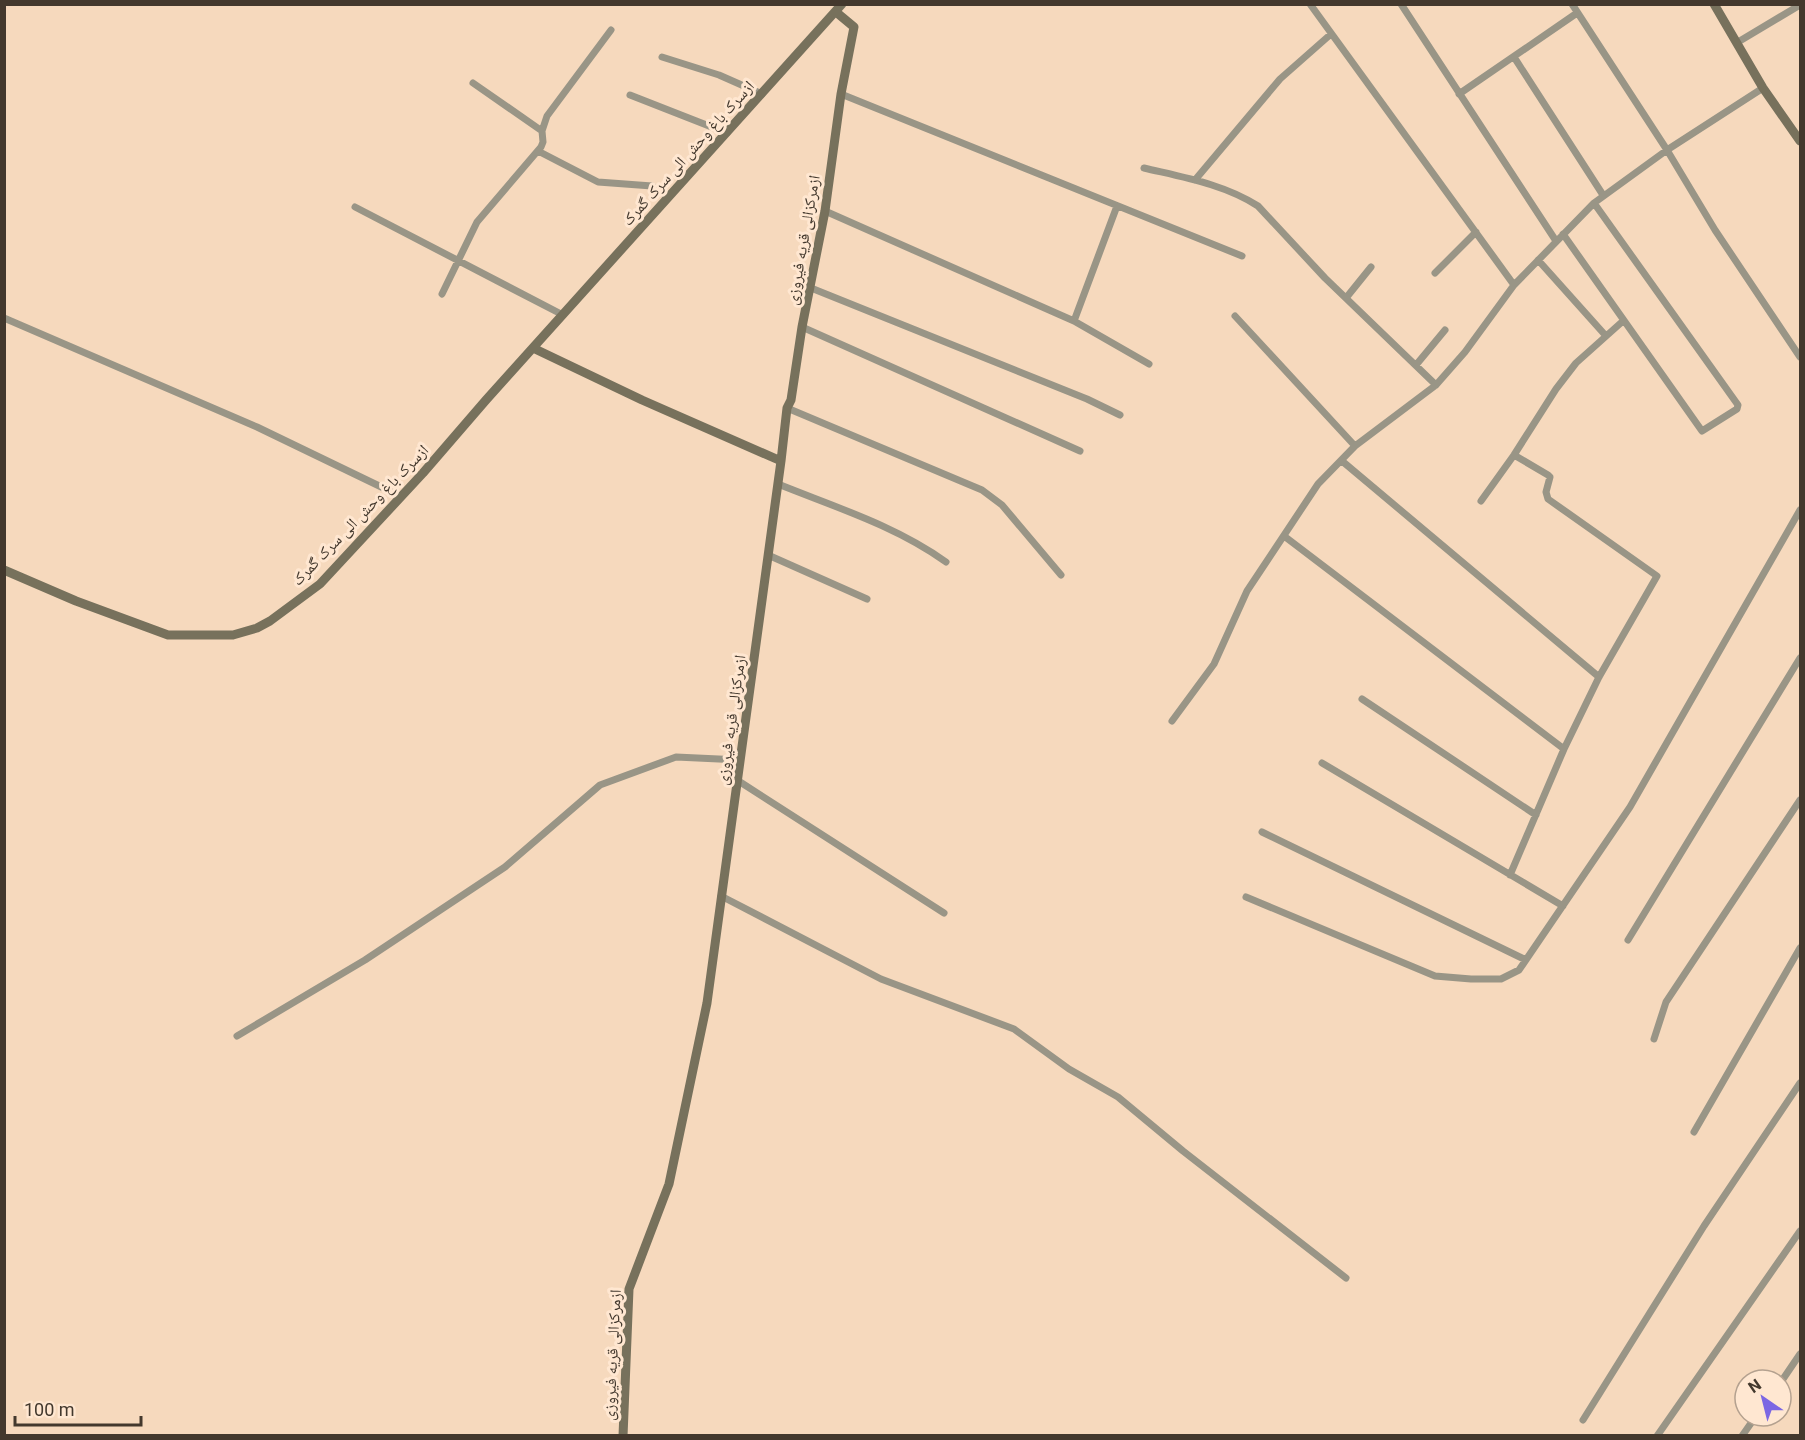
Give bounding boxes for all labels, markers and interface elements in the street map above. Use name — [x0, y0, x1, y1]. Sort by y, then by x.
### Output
street label: ازسرک باغ وحش الی سرک گمرک — [618, 77, 759, 230]
street label: ازمرکزالی قریه فیروزی — [782, 174, 825, 307]
street label: ازسرک باغ وحش الی سرک گمرک — [288, 441, 433, 590]
street label: ازمرکزالی قریه فیروزی — [712, 654, 751, 787]
street label: ازمرکزالی قریه فیروزی — [599, 1289, 626, 1421]
north arrow — [1733, 1368, 1793, 1428]
text: N — [1745, 1375, 1765, 1397]
scale bar — [15, 1389, 141, 1427]
text: 100 m — [24, 1399, 75, 1420]

